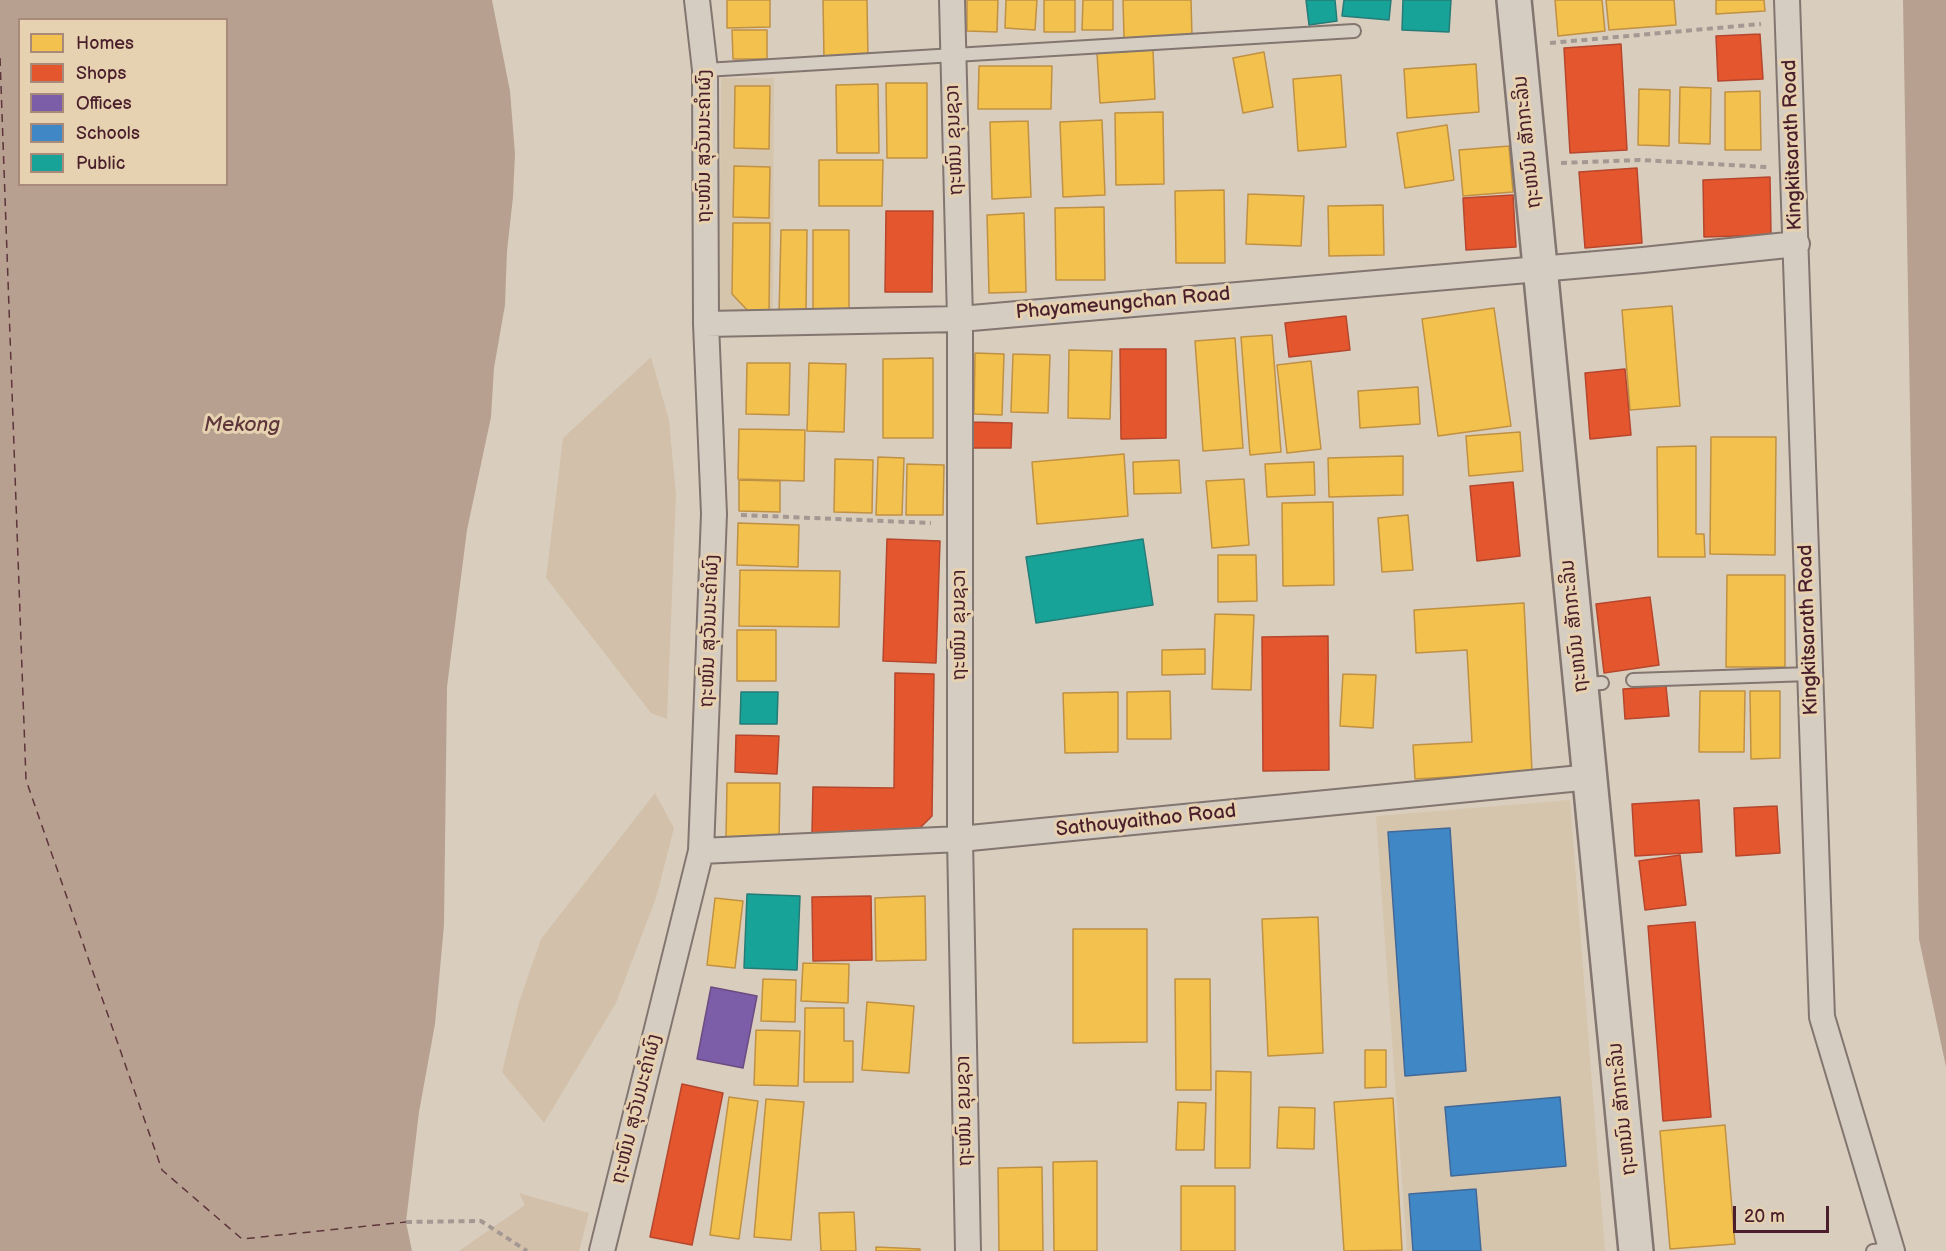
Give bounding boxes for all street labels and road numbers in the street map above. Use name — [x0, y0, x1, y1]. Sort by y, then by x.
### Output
street label: Kingkitsarath Road — [1778, 59, 1808, 231]
street label: ຖະໜົນ ສຸວັນນະຄໍາຜົງ — [693, 69, 717, 223]
street label: ຖະຫນົນ ສັກກະລິນ — [1509, 74, 1547, 210]
street label: ຖະໜົນ ຂຸນຊວາ — [941, 84, 969, 196]
street label: Phayameungchan Road — [1015, 283, 1231, 325]
street label: Kingkitsarath Road — [1794, 544, 1824, 716]
street label: ຖະໜົນ ສຸວັນນະຄໍາຜົງ — [695, 554, 725, 708]
street label: ຖະຫນົນ ສັກກະລິນ — [1556, 558, 1594, 694]
street label: ຖະໜົນ ຂຸນຊວາ — [948, 569, 972, 681]
street label: Sathouyaithao Road — [1055, 800, 1237, 842]
street label: ຖະໜົນ ສຸວັນນະຄໍາຜົງ — [607, 1031, 667, 1187]
street label: ຖະຫນົນ ສັກກະລິນ — [1604, 1041, 1642, 1177]
street label: ຖະໜົນ ຂຸນຊວາ — [952, 1055, 978, 1167]

